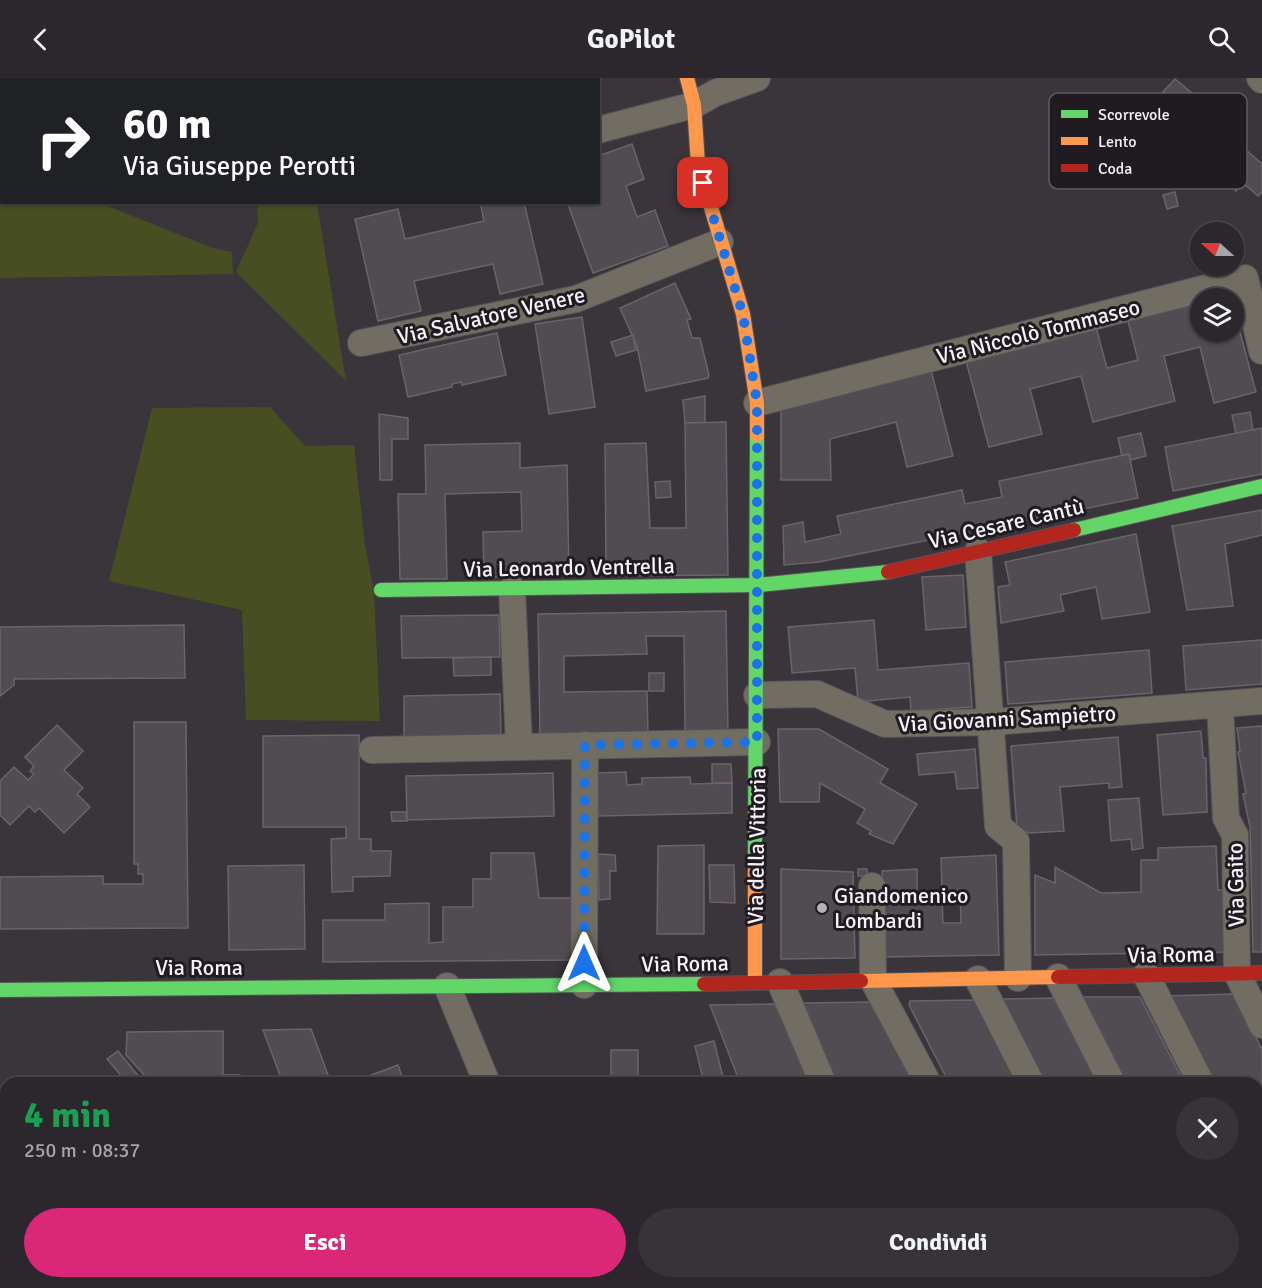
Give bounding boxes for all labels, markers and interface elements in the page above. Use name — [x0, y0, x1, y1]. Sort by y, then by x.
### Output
icon: back — [24, 23, 57, 56]
text: GoPilot — [587, 23, 675, 56]
icon: search — [1205, 23, 1238, 56]
legend — [1049, 93, 1247, 189]
text: 60 m — [123, 99, 212, 150]
icon: right — [24, 102, 102, 180]
text: Scorrevole — [1098, 105, 1170, 125]
text: Lento — [1098, 132, 1136, 152]
text: Via Giuseppe Perotti — [123, 150, 356, 183]
pin — [677, 157, 728, 208]
text: Coda — [1098, 159, 1132, 179]
icon: arrive — [686, 166, 719, 199]
north arrow — [1190, 222, 1244, 276]
map controls — [1190, 222, 1244, 342]
street label: Via Salvatore Venere — [395, 281, 588, 350]
button: layers — [1190, 288, 1244, 342]
street label: Via Niccolò Tommaseo — [934, 293, 1143, 370]
street label: Via Cesare Cantù — [926, 492, 1087, 555]
street label: Via Leonardo Ventrella — [463, 552, 675, 583]
street label: Via Giovanni Sampietro — [897, 699, 1117, 738]
street label: Via della Vittoria — [742, 767, 771, 925]
street label: Via Gaito — [1221, 842, 1250, 928]
place label: Giandomenico Lombardi — [834, 882, 969, 934]
marker: Giandomenico Lombardi — [815, 901, 829, 915]
position arrow — [552, 931, 616, 995]
street label: Via Roma — [1127, 940, 1215, 969]
street label: Via Roma — [641, 949, 729, 978]
street label: Via Roma — [155, 954, 243, 981]
text: 4 min — [24, 1093, 111, 1138]
button: close — [1176, 1097, 1239, 1160]
text: 250 m · 08:37 — [24, 1138, 140, 1163]
button: Esci — [24, 1208, 626, 1277]
button: Condividi — [638, 1208, 1239, 1277]

